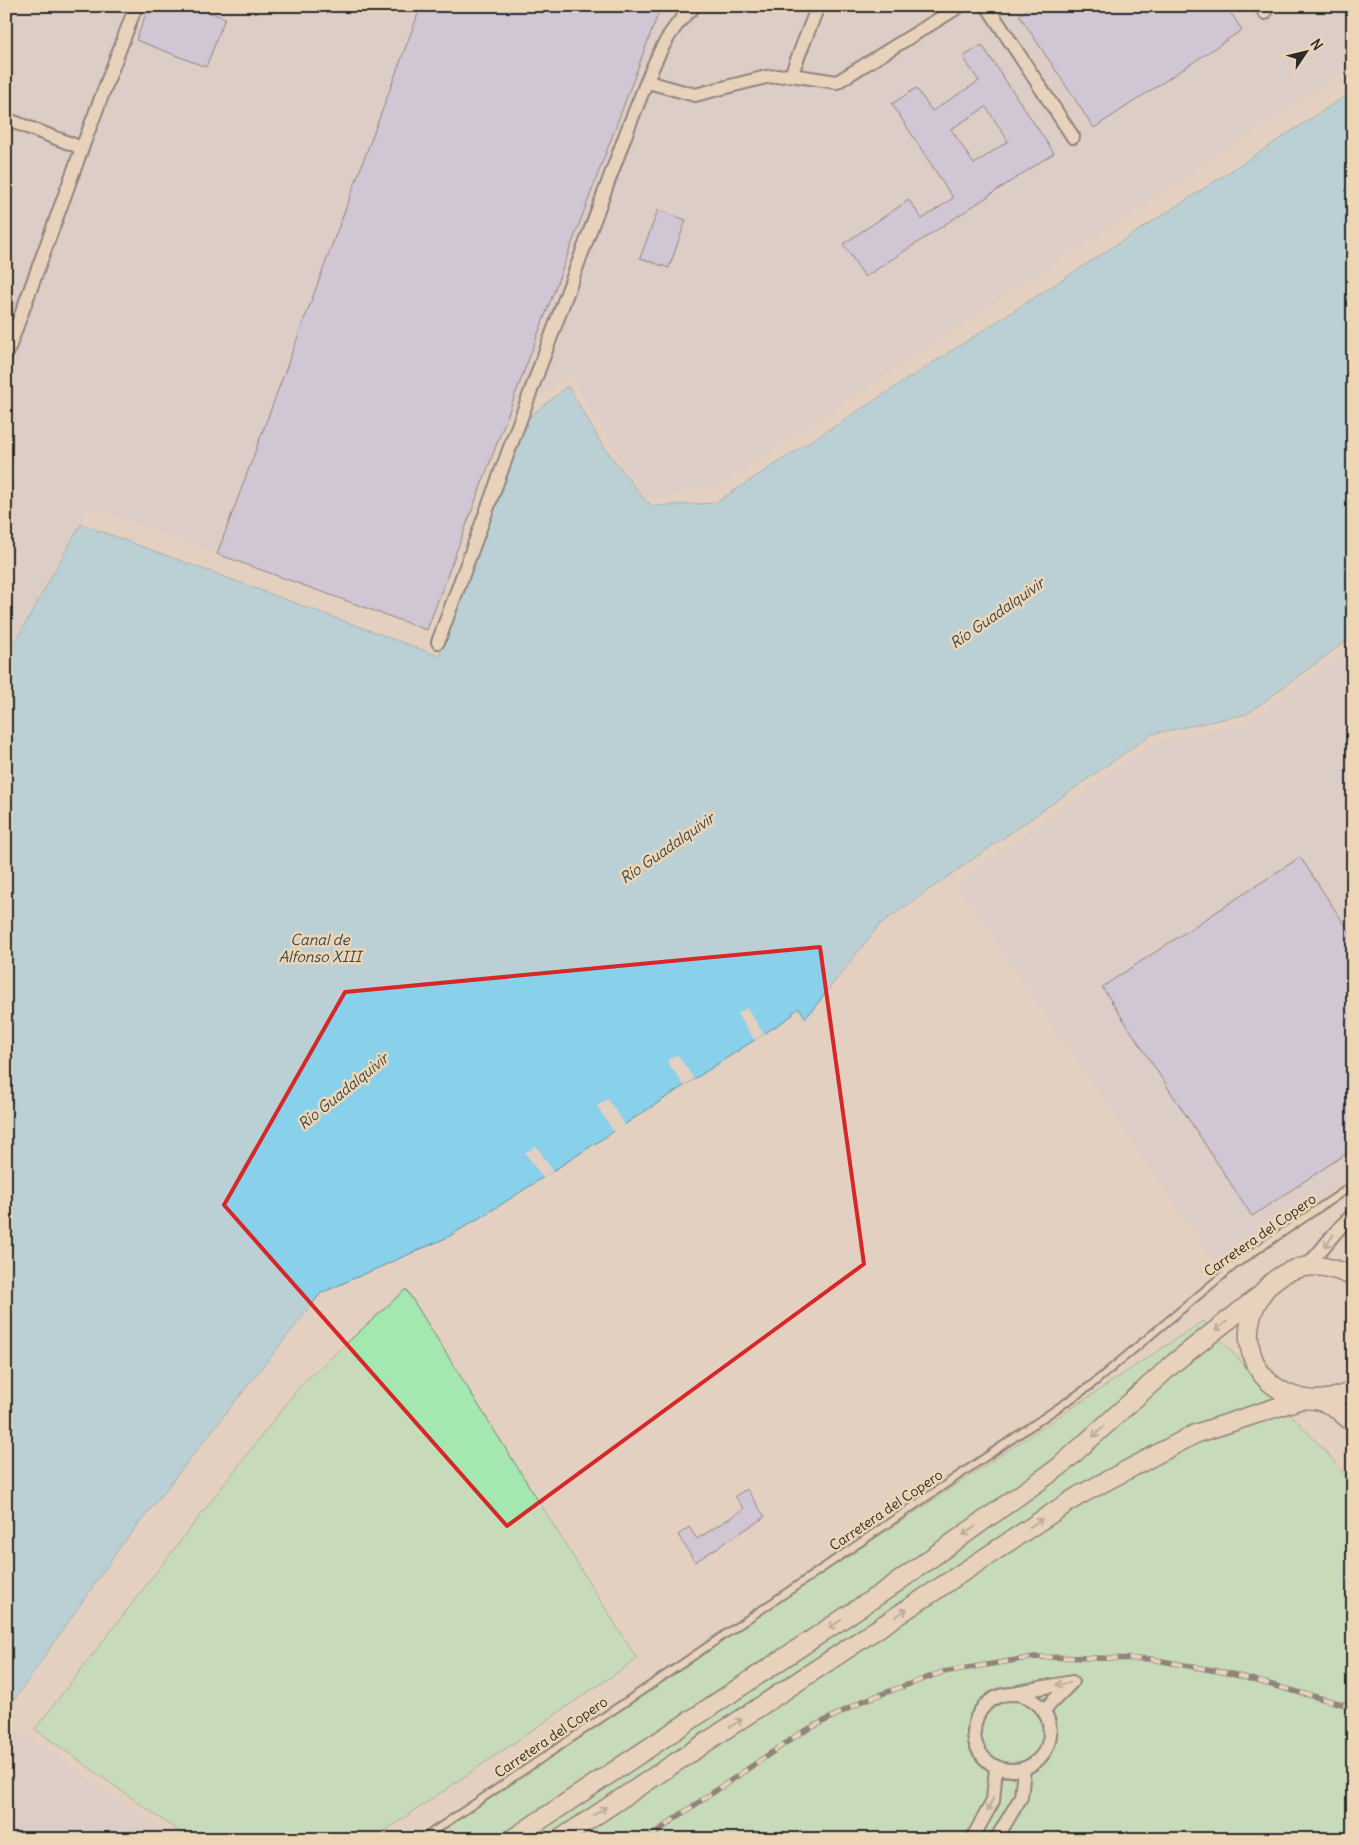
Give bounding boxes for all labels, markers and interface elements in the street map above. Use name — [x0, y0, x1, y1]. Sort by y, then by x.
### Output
north arrow — [1282, 28, 1332, 78]
text: N — [1306, 35, 1327, 54]
water label: Río Guadalquivir — [946, 572, 1049, 653]
water label: Río Guadalquivir — [616, 807, 719, 888]
water label: Canal de Alfonso XIII — [279, 930, 364, 966]
water label: Río Guadalquivir — [294, 1048, 394, 1133]
street label: Carretera del Copero — [1200, 1189, 1320, 1280]
one-way arrow — [1323, 1233, 1334, 1247]
one-way arrow — [1214, 1321, 1227, 1332]
one-way arrow — [1091, 1426, 1104, 1438]
street label: Carretera del Copero — [826, 1465, 946, 1555]
one-way arrow — [1029, 1518, 1043, 1528]
one-way arrow — [962, 1526, 976, 1536]
one-way arrow — [894, 1608, 908, 1618]
one-way arrow — [829, 1619, 843, 1629]
one-way arrow — [1056, 1680, 1072, 1689]
street label: Carretera del Copero — [491, 1692, 611, 1782]
one-way arrow — [729, 1717, 743, 1727]
one-way arrow — [985, 1797, 995, 1812]
one-way arrow — [593, 1806, 607, 1816]

